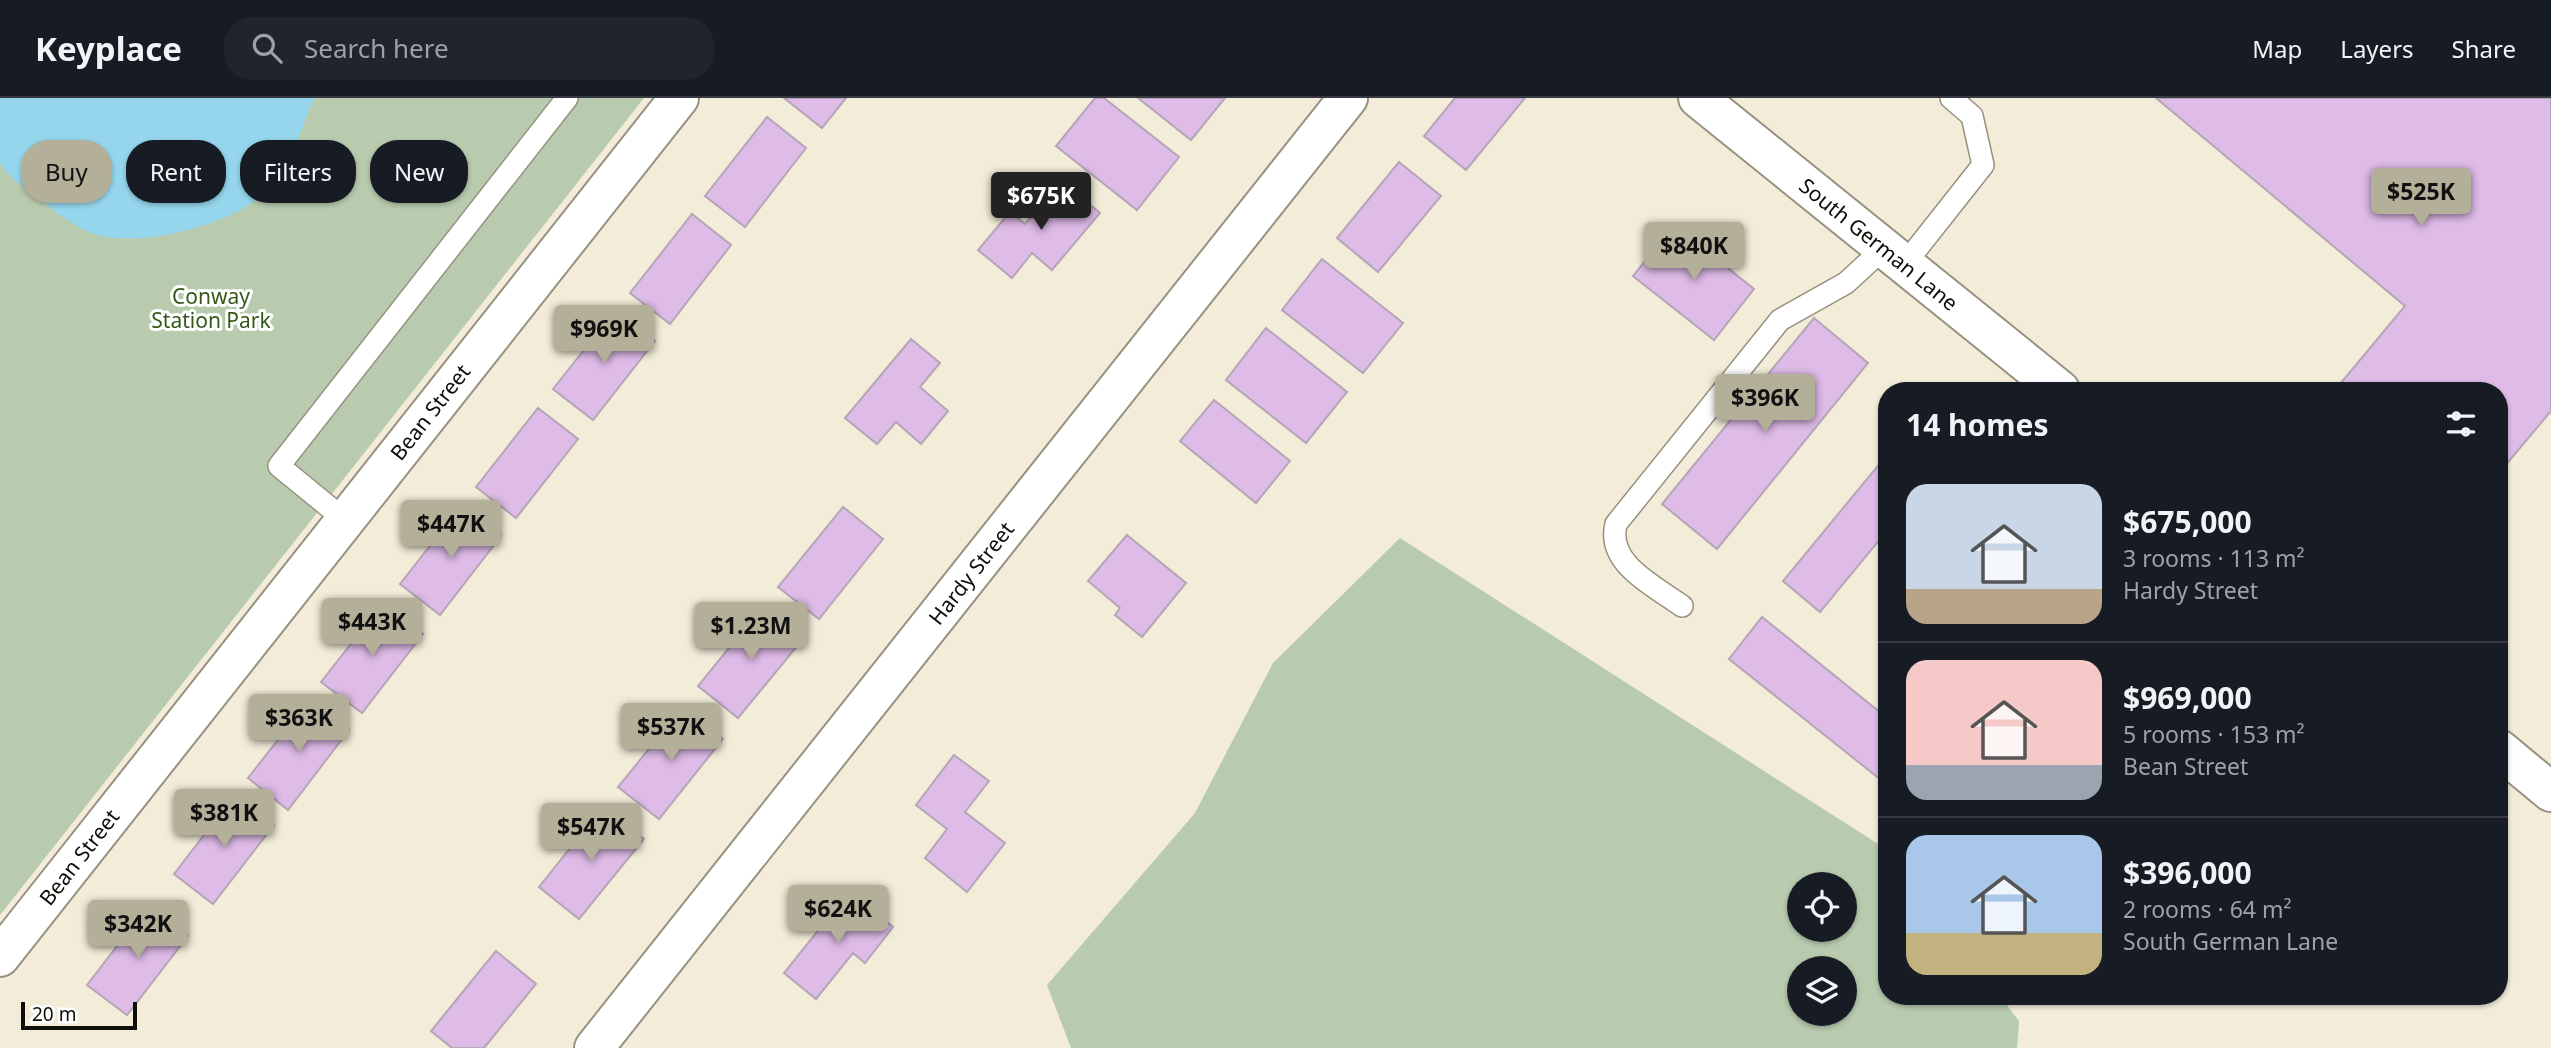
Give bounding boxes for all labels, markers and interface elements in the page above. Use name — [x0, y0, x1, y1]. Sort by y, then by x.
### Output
search box — [224, 17, 714, 80]
text: Keyplace — [35, 26, 182, 71]
icon: search — [248, 29, 286, 67]
text: Search here — [304, 30, 449, 66]
text: Map — [2252, 32, 2302, 65]
text: Layers — [2340, 32, 2414, 65]
text: Share — [2452, 32, 2516, 65]
chip: Buy — [21, 140, 112, 203]
chip: Rent — [126, 140, 226, 203]
chip: Filters — [240, 140, 356, 203]
chip: New — [370, 140, 468, 203]
pin: $525K — [2372, 169, 2470, 228]
street label: South German Lane — [1794, 171, 1964, 317]
pin: $675K — [992, 172, 1090, 232]
text: $525K — [2387, 175, 2455, 207]
text: $675K — [1007, 179, 1075, 211]
pin: $840K — [1645, 222, 1743, 282]
text: $840K — [1660, 229, 1728, 261]
park label: Conway Station Park — [151, 282, 271, 334]
pin: $969K — [555, 306, 653, 365]
text: $969K — [570, 312, 638, 344]
street label: Bean Street — [384, 358, 476, 466]
pin: $396K — [1716, 374, 1814, 434]
text: $396K — [1731, 381, 1799, 413]
text: 14 homes — [1906, 404, 2049, 445]
icon: filters — [2442, 405, 2480, 443]
pin: $447K — [402, 500, 500, 560]
text: $675,000 — [2123, 501, 2252, 542]
text: $447K — [417, 507, 485, 539]
icon: home — [1962, 512, 2046, 596]
street label: Hardy Street — [922, 515, 1020, 630]
text: 3 rooms · 113 m² — [2123, 542, 2305, 574]
text: Hardy Street — [2123, 574, 2258, 606]
pin: $443K — [323, 598, 421, 658]
pin: $1.23M — [694, 602, 808, 662]
text: $443K — [338, 605, 406, 637]
text: $1.23M — [711, 609, 791, 641]
text: $969,000 — [2123, 677, 2252, 718]
icon: home — [1962, 688, 2046, 772]
pin: $363K — [250, 694, 348, 754]
text: $363K — [265, 701, 333, 733]
pin: $537K — [622, 704, 720, 763]
text: $537K — [637, 710, 705, 742]
text: 5 rooms · 153 m² — [2123, 718, 2305, 750]
text: Bean Street — [2123, 750, 2248, 782]
pin: $381K — [175, 790, 273, 849]
text: $381K — [190, 796, 258, 828]
street label: Bean Street — [33, 803, 125, 911]
pin: $547K — [542, 804, 640, 863]
text: $547K — [557, 810, 625, 842]
text: $396,000 — [2123, 852, 2252, 893]
icon: home — [1962, 863, 2046, 947]
map controls — [1787, 872, 1857, 1026]
button: locate — [1787, 872, 1857, 942]
pin: $624K — [789, 886, 887, 945]
text: $624K — [804, 892, 872, 924]
text: 2 rooms · 64 m² — [2123, 893, 2292, 925]
pin: $342K — [89, 900, 187, 960]
text: $342K — [104, 907, 172, 939]
text: South German Lane — [2123, 925, 2338, 957]
button: layers — [1787, 956, 1857, 1026]
scale bar — [21, 999, 136, 1031]
text: 20 m — [32, 1001, 76, 1027]

